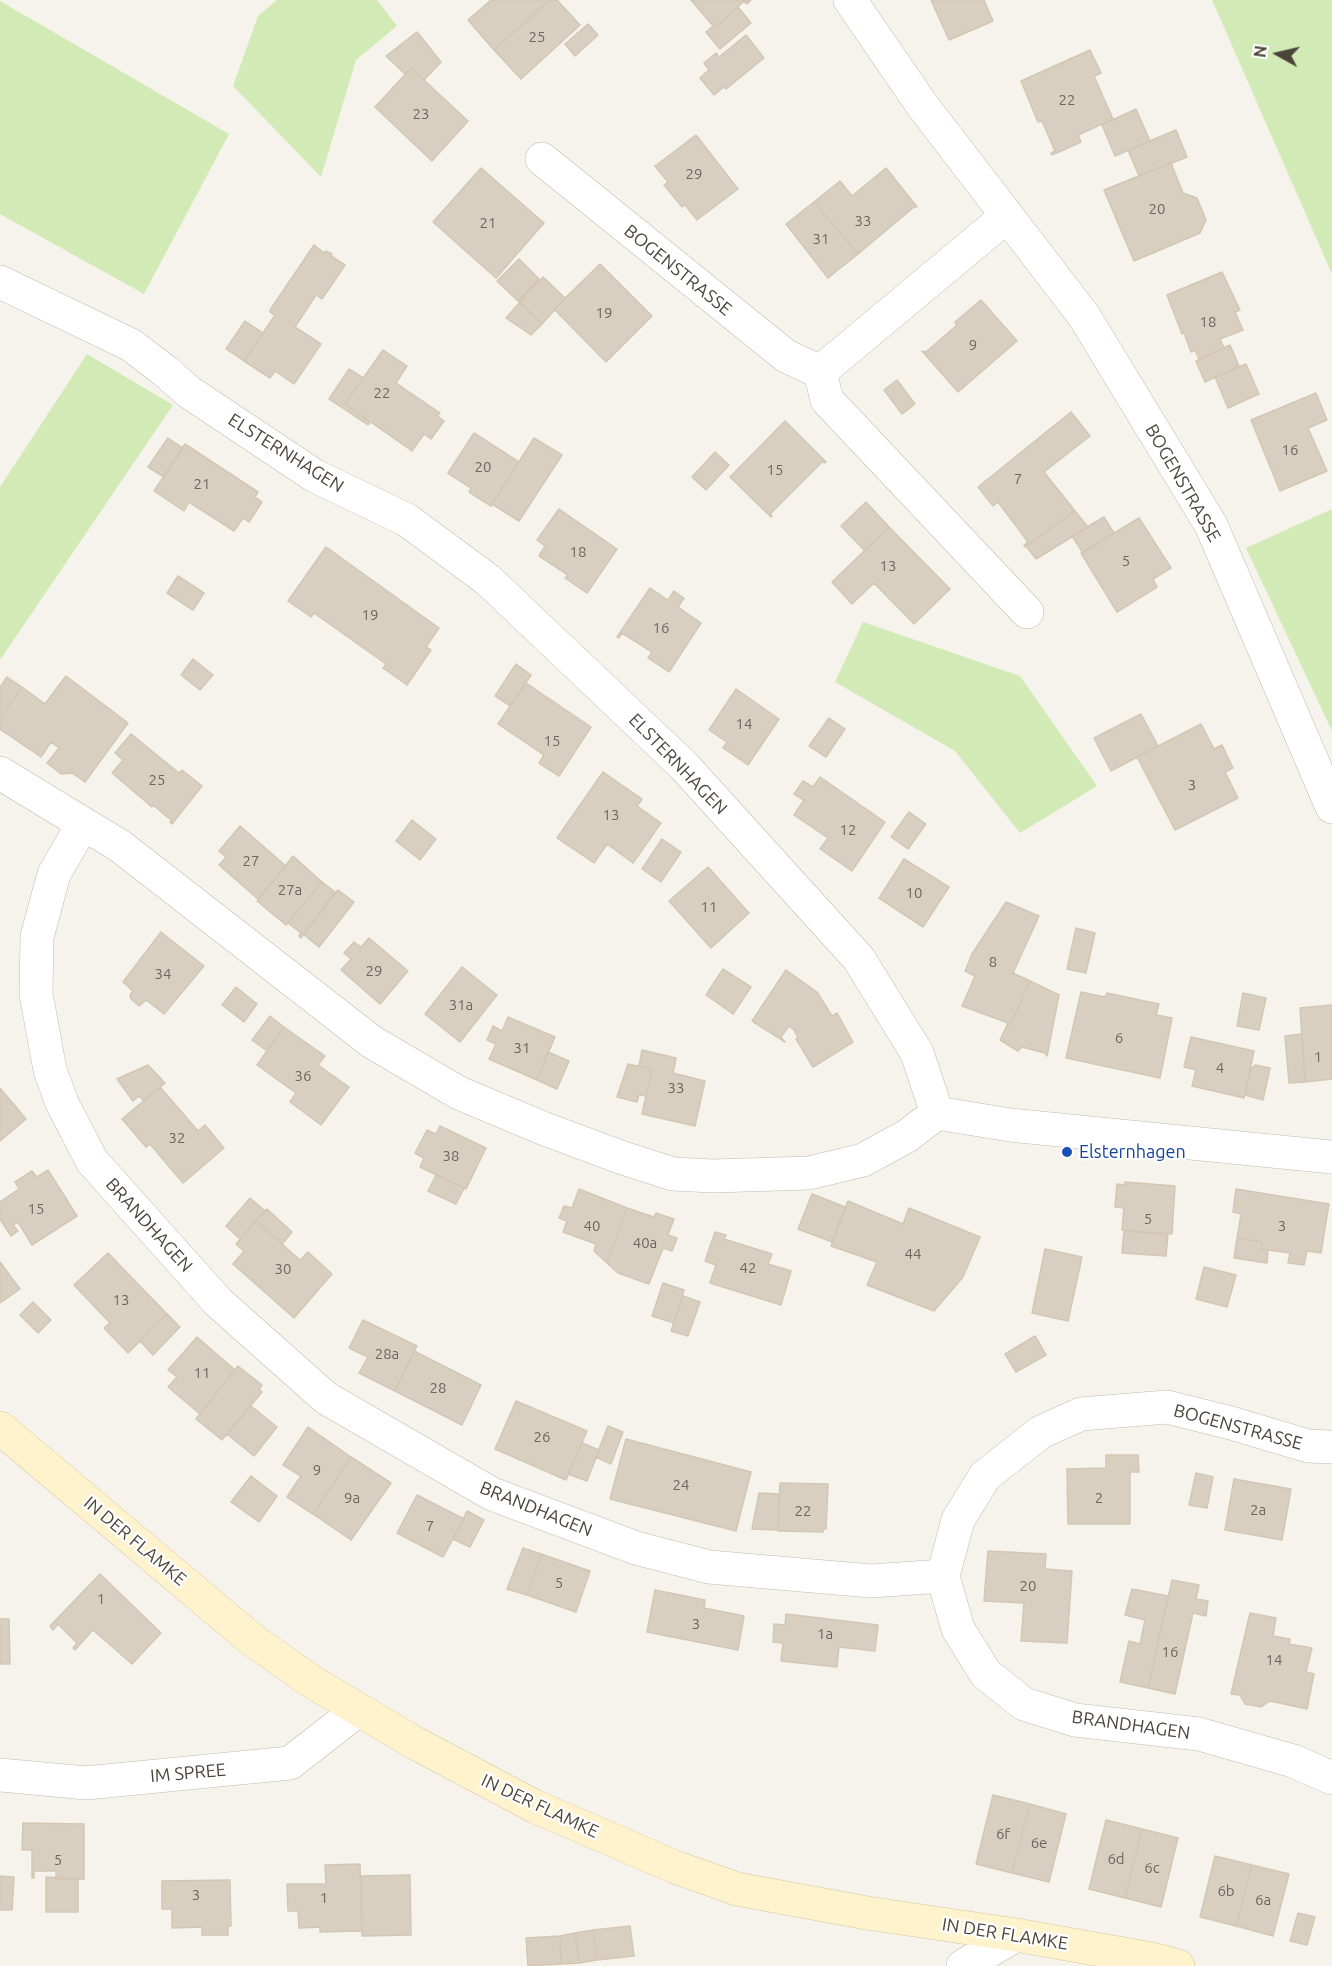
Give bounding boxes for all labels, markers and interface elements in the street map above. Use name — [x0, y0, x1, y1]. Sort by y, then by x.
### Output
north arrow — [1248, 24, 1308, 84]
house number: 25 — [529, 28, 545, 46]
text: N — [1250, 44, 1270, 59]
house number: 22 — [1059, 91, 1075, 109]
house number: 23 — [413, 105, 429, 123]
house number: 29 — [686, 165, 702, 183]
house number: 20 — [1149, 200, 1165, 218]
house number: 33 — [855, 212, 871, 230]
house number: 21 — [480, 214, 496, 232]
street label: BOGENSTRASSE — [620, 220, 736, 320]
house number: 31 — [813, 230, 829, 248]
house number: 19 — [596, 304, 612, 322]
house number: 18 — [1200, 313, 1216, 331]
house number: 9 — [969, 336, 977, 354]
house number: 22 — [374, 384, 390, 402]
street label: ELSTERNHAGEN — [224, 409, 348, 497]
street label: BOGENSTRASSE — [1141, 420, 1225, 546]
house number: 16 — [1282, 441, 1298, 459]
house number: 20 — [475, 458, 491, 476]
house number: 15 — [767, 461, 783, 479]
house number: 7 — [1014, 470, 1022, 488]
house number: 21 — [194, 475, 210, 493]
house number: 18 — [570, 543, 586, 561]
house number: 5 — [1122, 552, 1130, 570]
house number: 13 — [880, 557, 896, 575]
house number: 19 — [362, 606, 378, 624]
house number: 16 — [653, 619, 669, 637]
street label: ELSTERNHAGEN — [624, 709, 732, 819]
house number: 14 — [736, 715, 752, 733]
house number: 15 — [544, 732, 560, 750]
house number: 25 — [149, 771, 165, 789]
house number: 3 — [1188, 776, 1196, 794]
house number: 13 — [603, 806, 619, 824]
house number: 12 — [840, 821, 856, 839]
house number: 27 — [243, 852, 259, 870]
house number: 27a — [278, 881, 302, 899]
house number: 10 — [906, 884, 922, 902]
house number: 11 — [701, 898, 717, 916]
house number: 8 — [989, 953, 997, 971]
house number: 29 — [366, 962, 382, 980]
house number: 34 — [155, 965, 171, 983]
house number: 31a — [449, 996, 473, 1014]
house number: 6 — [1115, 1029, 1123, 1047]
house number: 31 — [514, 1039, 530, 1057]
house number: 1 — [1314, 1048, 1322, 1066]
house number: 4 — [1216, 1059, 1224, 1077]
house number: 36 — [295, 1067, 311, 1085]
house number: 33 — [668, 1079, 684, 1097]
house number: 32 — [169, 1129, 185, 1147]
place label: Elsternhagen — [1079, 1141, 1186, 1163]
marker: Elsternhagen — [1060, 1145, 1074, 1159]
house number: 38 — [443, 1147, 459, 1165]
street label: BRANDHAGEN — [101, 1173, 197, 1277]
house number: 15 — [28, 1200, 44, 1218]
house number: 5 — [1144, 1210, 1152, 1228]
house number: 40 — [584, 1217, 600, 1235]
house number: 3 — [1278, 1217, 1286, 1235]
house number: 40a — [633, 1234, 657, 1252]
house number: 44 — [905, 1245, 921, 1263]
house number: 42 — [740, 1259, 756, 1277]
house number: 30 — [275, 1260, 291, 1278]
house number: 13 — [113, 1291, 129, 1309]
house number: 28a — [375, 1345, 399, 1363]
house number: 11 — [194, 1364, 210, 1382]
house number: 28 — [430, 1379, 446, 1397]
street label: BOGENSTRASSE — [1171, 1399, 1305, 1455]
house number: 26 — [534, 1428, 550, 1446]
house number: 9 — [313, 1461, 321, 1479]
house number: 24 — [673, 1476, 689, 1494]
street label: BRANDHAGEN — [477, 1477, 595, 1541]
house number: 9a — [344, 1489, 360, 1507]
house number: 2 — [1095, 1489, 1103, 1507]
street label: IN DER FLAMKE — [79, 1492, 191, 1590]
house number: 2a — [1250, 1501, 1266, 1519]
house number: 22 — [795, 1502, 811, 1520]
house number: 7 — [426, 1517, 434, 1535]
house number: 5 — [555, 1574, 563, 1592]
house number: 20 — [1020, 1577, 1036, 1595]
house number: 1 — [97, 1590, 105, 1608]
house number: 3 — [692, 1615, 700, 1633]
house number: 1a — [817, 1625, 833, 1643]
house number: 16 — [1162, 1643, 1178, 1661]
house number: 14 — [1266, 1651, 1282, 1669]
street label: BRANDHAGEN — [1070, 1706, 1192, 1744]
street label: IM SPREE — [149, 1759, 227, 1787]
street label: IN DER FLAMKE — [478, 1769, 602, 1843]
house number: 6f — [996, 1825, 1010, 1843]
house number: 6e — [1031, 1834, 1047, 1852]
house number: 6d — [1107, 1850, 1125, 1868]
house number: 5 — [54, 1851, 62, 1869]
house number: 6c — [1144, 1859, 1160, 1877]
house number: 6b — [1217, 1882, 1235, 1900]
house number: 3 — [192, 1886, 200, 1904]
house number: 1 — [320, 1889, 328, 1907]
house number: 6a — [1255, 1891, 1271, 1909]
street label: IN DER FLAMKE — [940, 1913, 1070, 1955]

